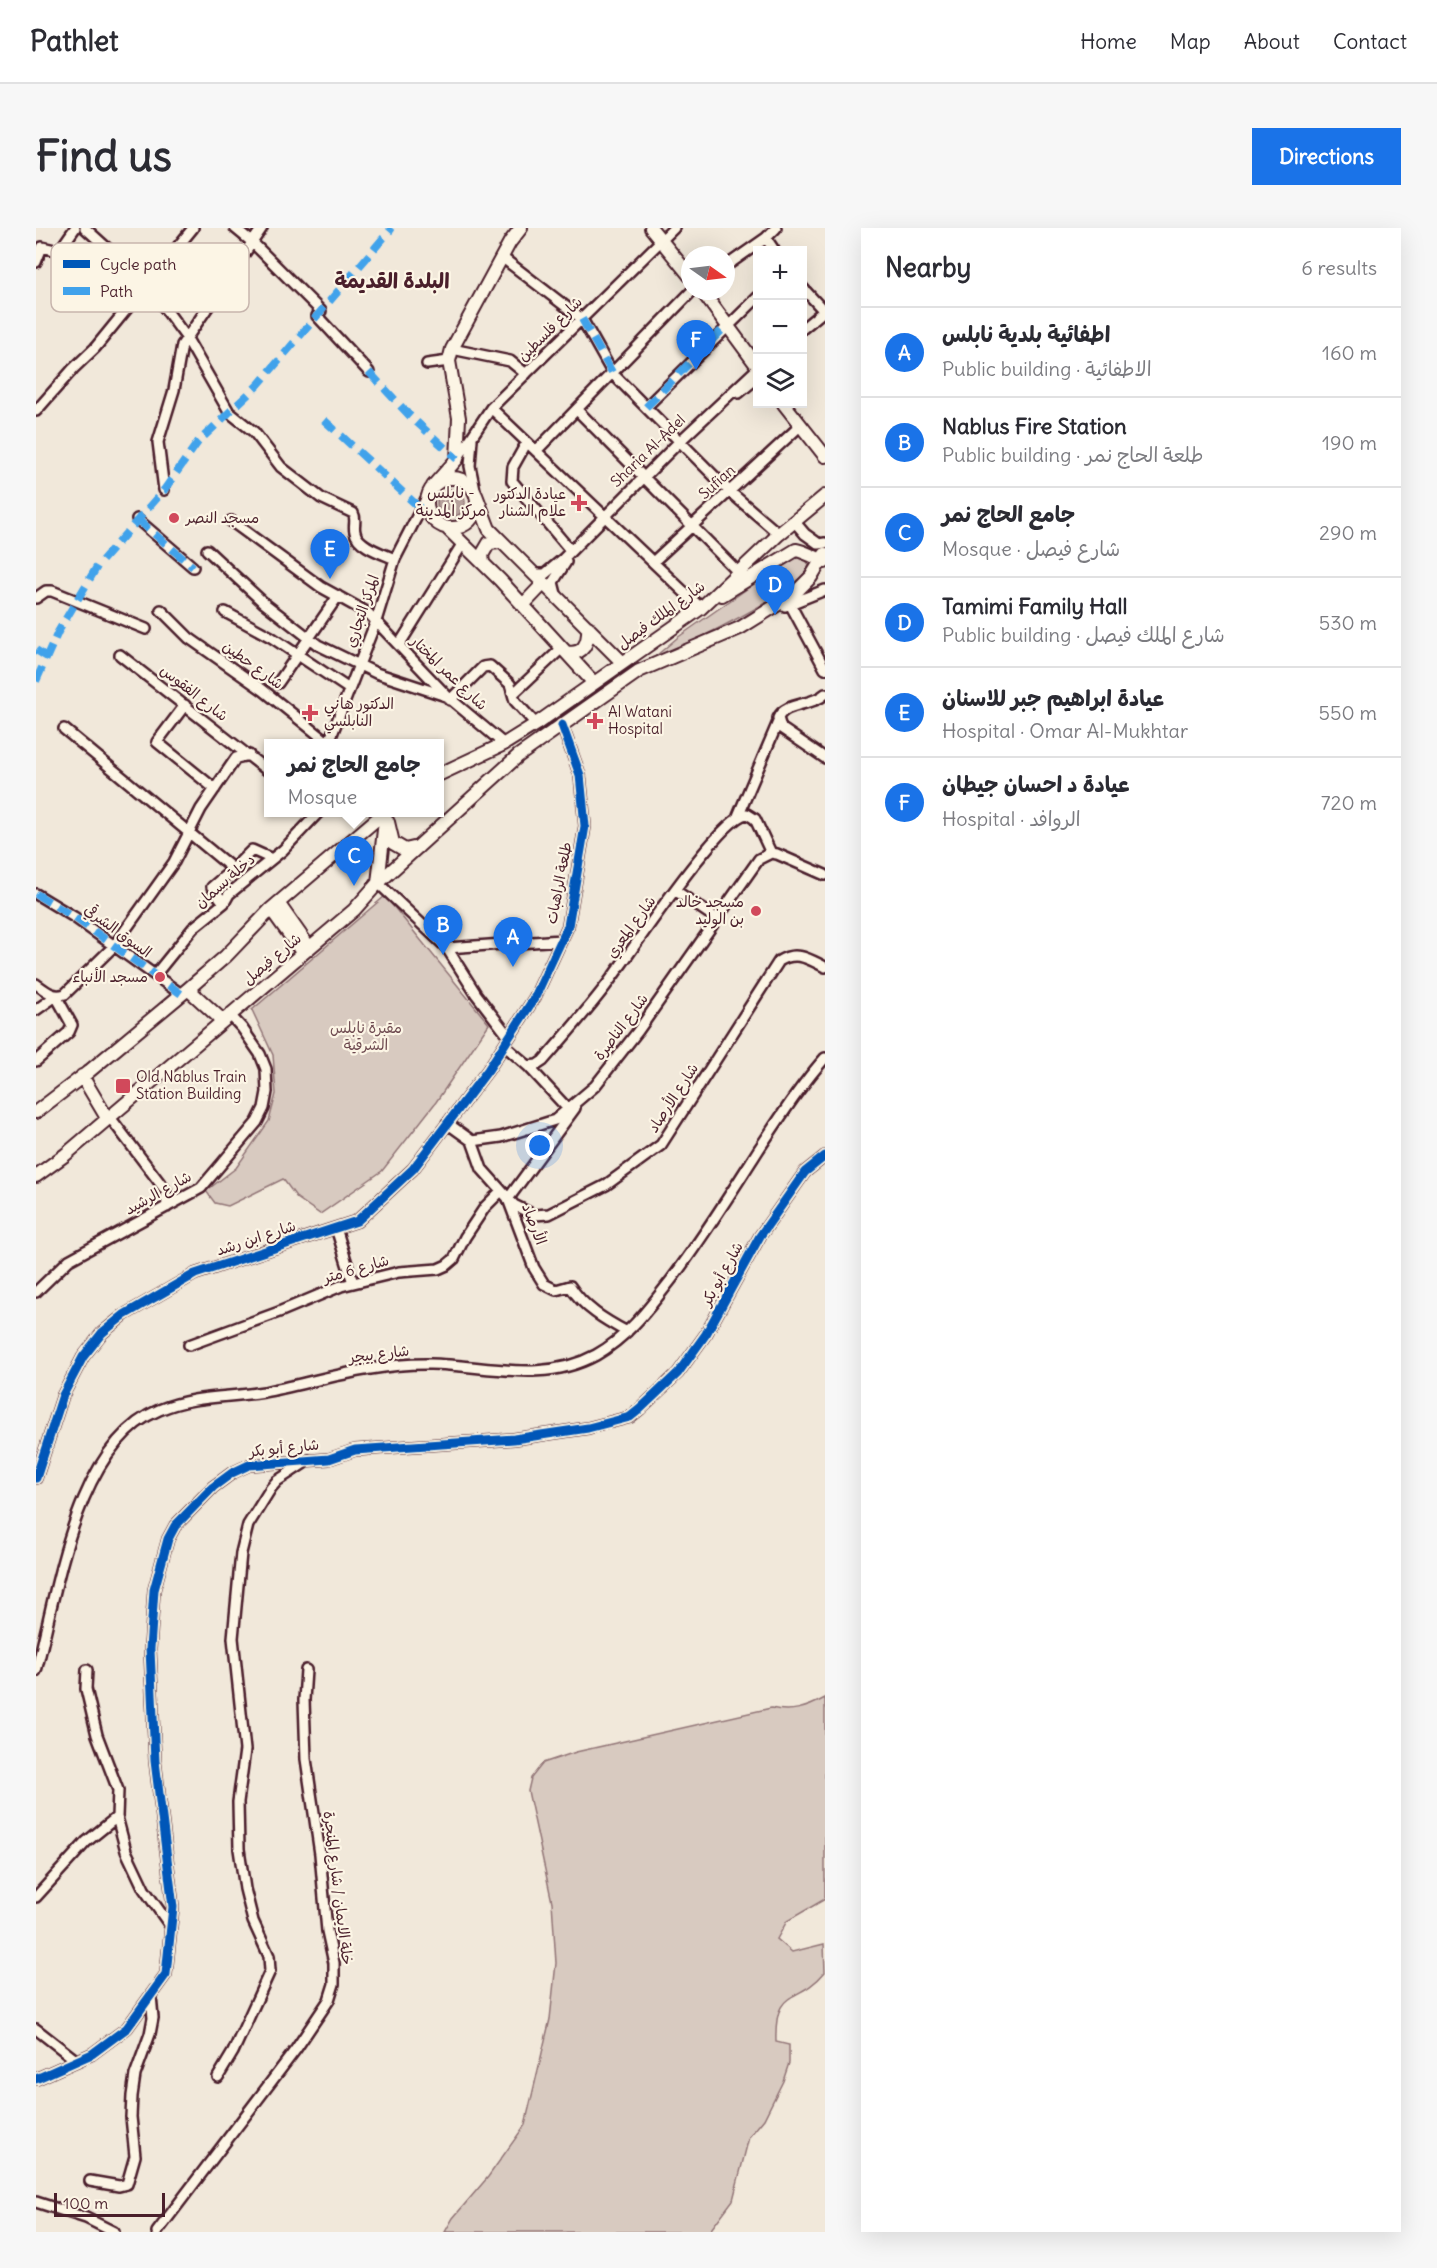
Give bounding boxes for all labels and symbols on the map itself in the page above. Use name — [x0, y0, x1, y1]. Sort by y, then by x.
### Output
legend — [51, 243, 249, 312]
north arrow — [681, 246, 735, 300]
text: Cycle path — [100, 254, 176, 274]
district label: البلدة القديمة — [334, 267, 450, 294]
text: Path — [100, 281, 133, 301]
street label: شارع فلسطين — [513, 292, 587, 366]
pin: F — [676, 320, 716, 370]
street label: Sharia Al-Adel — [606, 410, 689, 491]
street label: Sufian — [694, 460, 739, 503]
district label: نابلس - مركز المدينة — [416, 482, 486, 520]
place label: عيادة الدكتور علام الشنار — [493, 484, 566, 522]
marker: عيادة الدكتور علام الشنار — [570, 494, 588, 512]
place label: مسجد النصر — [184, 508, 259, 527]
marker: مسجد النصر — [167, 511, 181, 525]
pin: E — [310, 530, 350, 579]
pin: D — [756, 566, 794, 615]
street label: المركز التجاري — [340, 572, 385, 650]
street label: شارع الملك فيصل — [613, 576, 709, 654]
street label: شارع عمر المختار — [406, 631, 492, 715]
street label: شارع حطين — [219, 636, 287, 694]
street label: شارع الفقوس — [156, 660, 232, 726]
place label: الدكتور هاني النابلسي — [324, 694, 394, 734]
place label: Al Watani Hospital — [608, 702, 672, 738]
marker: الدكتور هاني النابلسي — [301, 704, 319, 722]
marker: Al Watani Hospital — [586, 712, 604, 730]
pin: C — [334, 836, 374, 886]
street label: طلعة الراهبات — [541, 840, 576, 925]
street label: دخلة بسمان — [191, 849, 259, 912]
street label: شارع المعري — [602, 892, 661, 963]
place label: مسجد خالد بن الوليد — [676, 892, 744, 929]
street label: السوق الشرقي — [80, 899, 156, 962]
marker: مسجد خالد بن الوليد — [749, 904, 763, 918]
pin: B — [424, 906, 462, 955]
pin: A — [494, 918, 532, 967]
street label: شارع فيصل — [238, 929, 306, 989]
place label: مسجد الأنباء — [72, 967, 148, 986]
marker: مسجد الأنباء — [153, 970, 167, 984]
street label: شارع الناصرة — [589, 989, 653, 1065]
park label: مقبرة نابلس الشرقية — [330, 1018, 402, 1054]
street label: شارع الأرصاد — [643, 1059, 703, 1137]
place label: Old Nablus Train Station Building — [136, 1067, 247, 1103]
marker: Old Nablus Train Station Building — [114, 1077, 132, 1095]
your location — [525, 1131, 554, 1160]
street label: شارع الرشيد — [121, 1166, 195, 1220]
street label: الأرصاد — [518, 1200, 551, 1247]
street label: شارع ابن رشد — [214, 1216, 298, 1260]
street label: شارع أبو بكر — [695, 1238, 748, 1311]
street label: شارع 6 متر — [319, 1250, 391, 1289]
street label: شارع بيجر — [346, 1340, 410, 1368]
street label: شارع أبو بكر — [246, 1434, 320, 1462]
street label: خلة الايمان / شارع المنجرة — [319, 1810, 357, 1966]
scale bar — [54, 2190, 165, 2218]

